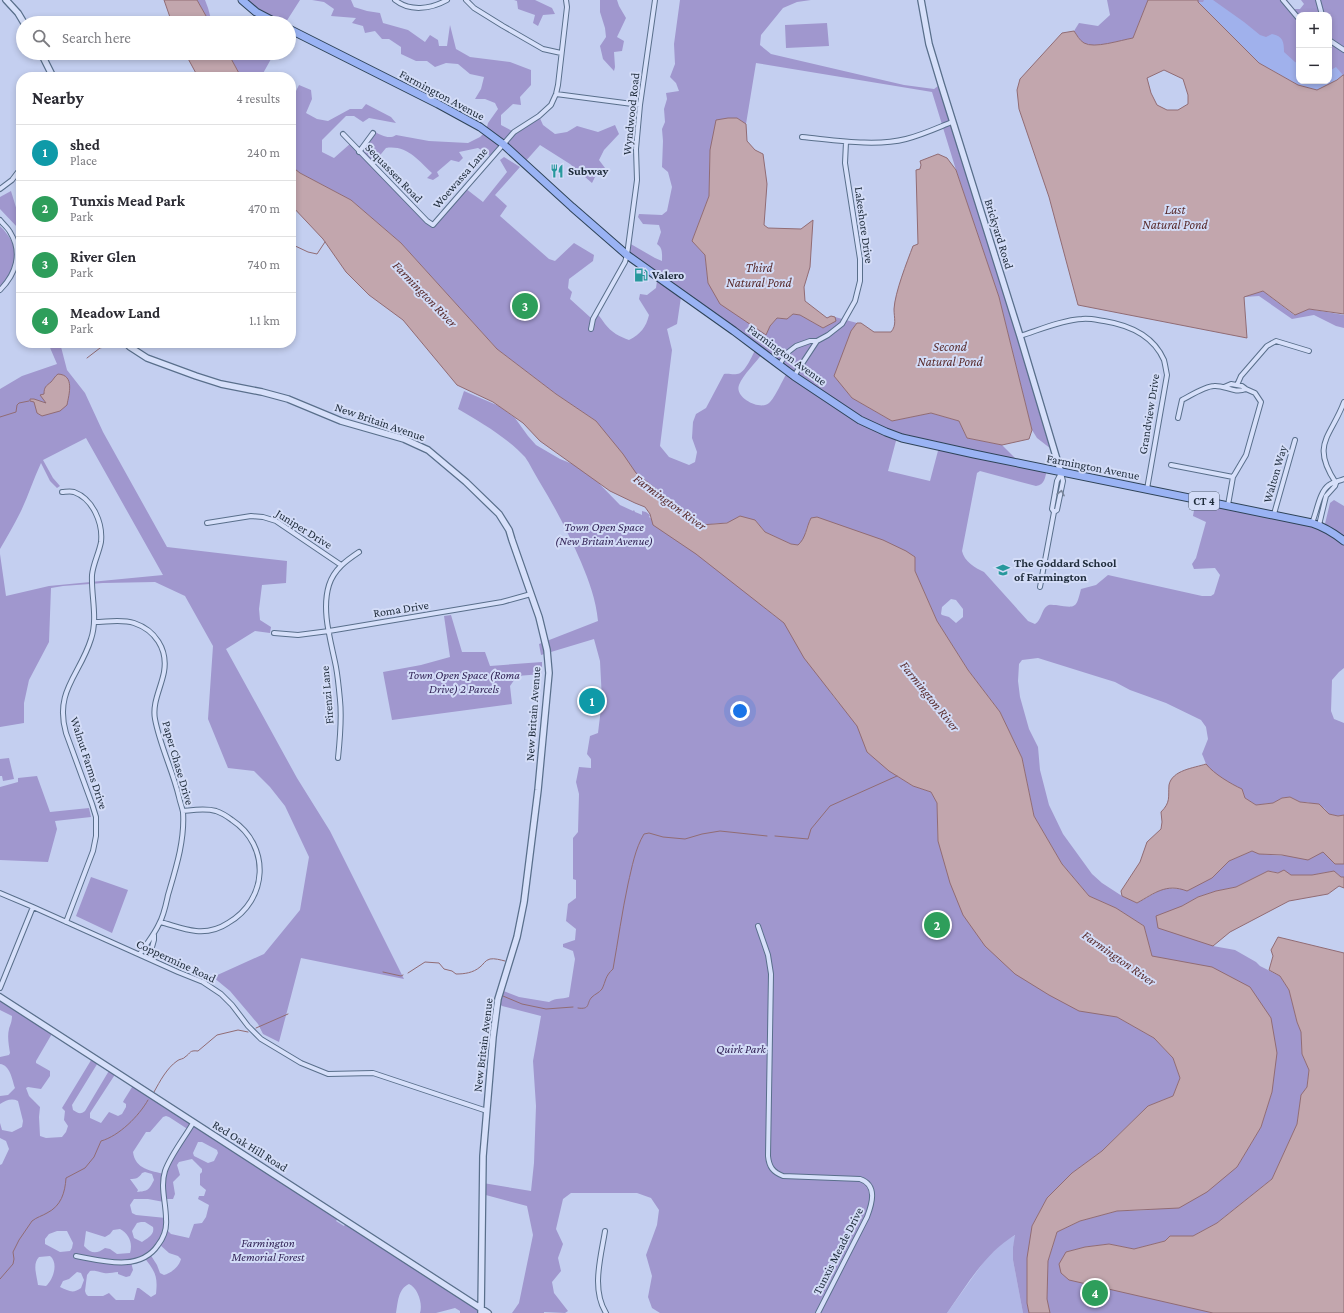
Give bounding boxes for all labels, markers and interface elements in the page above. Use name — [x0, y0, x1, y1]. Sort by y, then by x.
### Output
map controls — [1296, 12, 1332, 84]
button: + — [1296, 12, 1332, 48]
search box — [16, 16, 296, 60]
icon: search — [30, 27, 52, 49]
text: Search here — [62, 30, 131, 46]
button: − — [1296, 48, 1332, 84]
street label: Farmington Avenue — [397, 67, 487, 123]
street label: Wyndwood Road — [620, 71, 642, 156]
text: Nearby — [32, 89, 84, 108]
text: 4 results — [236, 91, 280, 106]
text: shed — [70, 137, 100, 153]
street label: Sequassen Road — [362, 141, 426, 206]
text: 1 — [43, 145, 47, 160]
text: 240 m — [247, 145, 280, 160]
street label: Woewassa Lane — [430, 145, 490, 211]
text: Place — [70, 153, 97, 168]
restaurant icon: Subway — [549, 163, 565, 179]
place label: Subway — [568, 164, 608, 178]
street label: Lakeshore Drive — [852, 186, 876, 264]
text: Tunxis Mead Park — [70, 193, 185, 209]
street label: Brickyard Road — [982, 197, 1016, 271]
text: 2 — [42, 201, 48, 216]
text: 470 m — [248, 201, 280, 216]
water label: Last Natural Pond — [1142, 202, 1209, 232]
text: Park — [70, 209, 93, 224]
text: River Glen — [70, 249, 136, 265]
text: 3 — [42, 257, 48, 272]
text: 740 m — [248, 257, 280, 272]
water label: Farmington River — [390, 258, 461, 330]
water label: Third Natural Pond — [726, 260, 793, 290]
text: Park — [70, 265, 93, 280]
fuel station icon: Valero — [633, 267, 649, 283]
place label: Valero — [651, 268, 684, 282]
pin: 3 — [512, 291, 538, 321]
text: Meadow Land — [70, 305, 160, 321]
text: 4 — [41, 313, 49, 328]
text: 1.1 km — [249, 313, 280, 328]
text: Park — [70, 321, 93, 336]
street label: Farmington Avenue — [745, 322, 829, 388]
water label: Second Natural Pond — [917, 339, 984, 369]
street label: Grandview Drive — [1136, 373, 1162, 455]
street label: New Britain Avenue — [333, 400, 427, 444]
street label: Walton Way — [1260, 443, 1290, 504]
street label: Farmington Avenue — [1045, 451, 1141, 483]
water label: Farmington River — [631, 471, 710, 534]
one-way arrow — [1056, 490, 1064, 496]
road number: CT 4 — [1189, 492, 1219, 510]
street label: Juniper Drive — [272, 506, 335, 552]
park label: Town Open Space (New Britain Avenue) — [555, 520, 653, 548]
place label: The Goddard School of Farmington — [1014, 556, 1117, 584]
school or university icon: The Goddard School of Farmington — [995, 562, 1011, 578]
street label: Roma Drive — [372, 598, 430, 620]
water label: Farmington River — [897, 658, 963, 734]
street label: Firenzi Lane — [317, 665, 337, 725]
street label: New Britain Avenue — [523, 666, 543, 762]
park label: Town Open Space (Roma Drive) 2 Parcels — [408, 668, 520, 696]
pin: 1 — [579, 686, 605, 716]
your location — [730, 701, 750, 721]
street label: Walnut Farms Drive — [67, 715, 111, 811]
street label: Paper Chase Drive — [159, 719, 197, 807]
pin: 2 — [924, 910, 950, 940]
water label: Farmington River — [1079, 927, 1159, 989]
street label: Coppermine Road — [134, 936, 219, 986]
street label: New Britain Avenue — [470, 997, 496, 1093]
park label: Quirk Park — [716, 1042, 767, 1056]
street label: Red Oak Hill Road — [210, 1117, 291, 1175]
street label: Tunxis Meade Drive — [810, 1205, 866, 1297]
park label: Farmington Memorial Forest — [230, 1236, 305, 1264]
pin: 4 — [1082, 1278, 1108, 1308]

